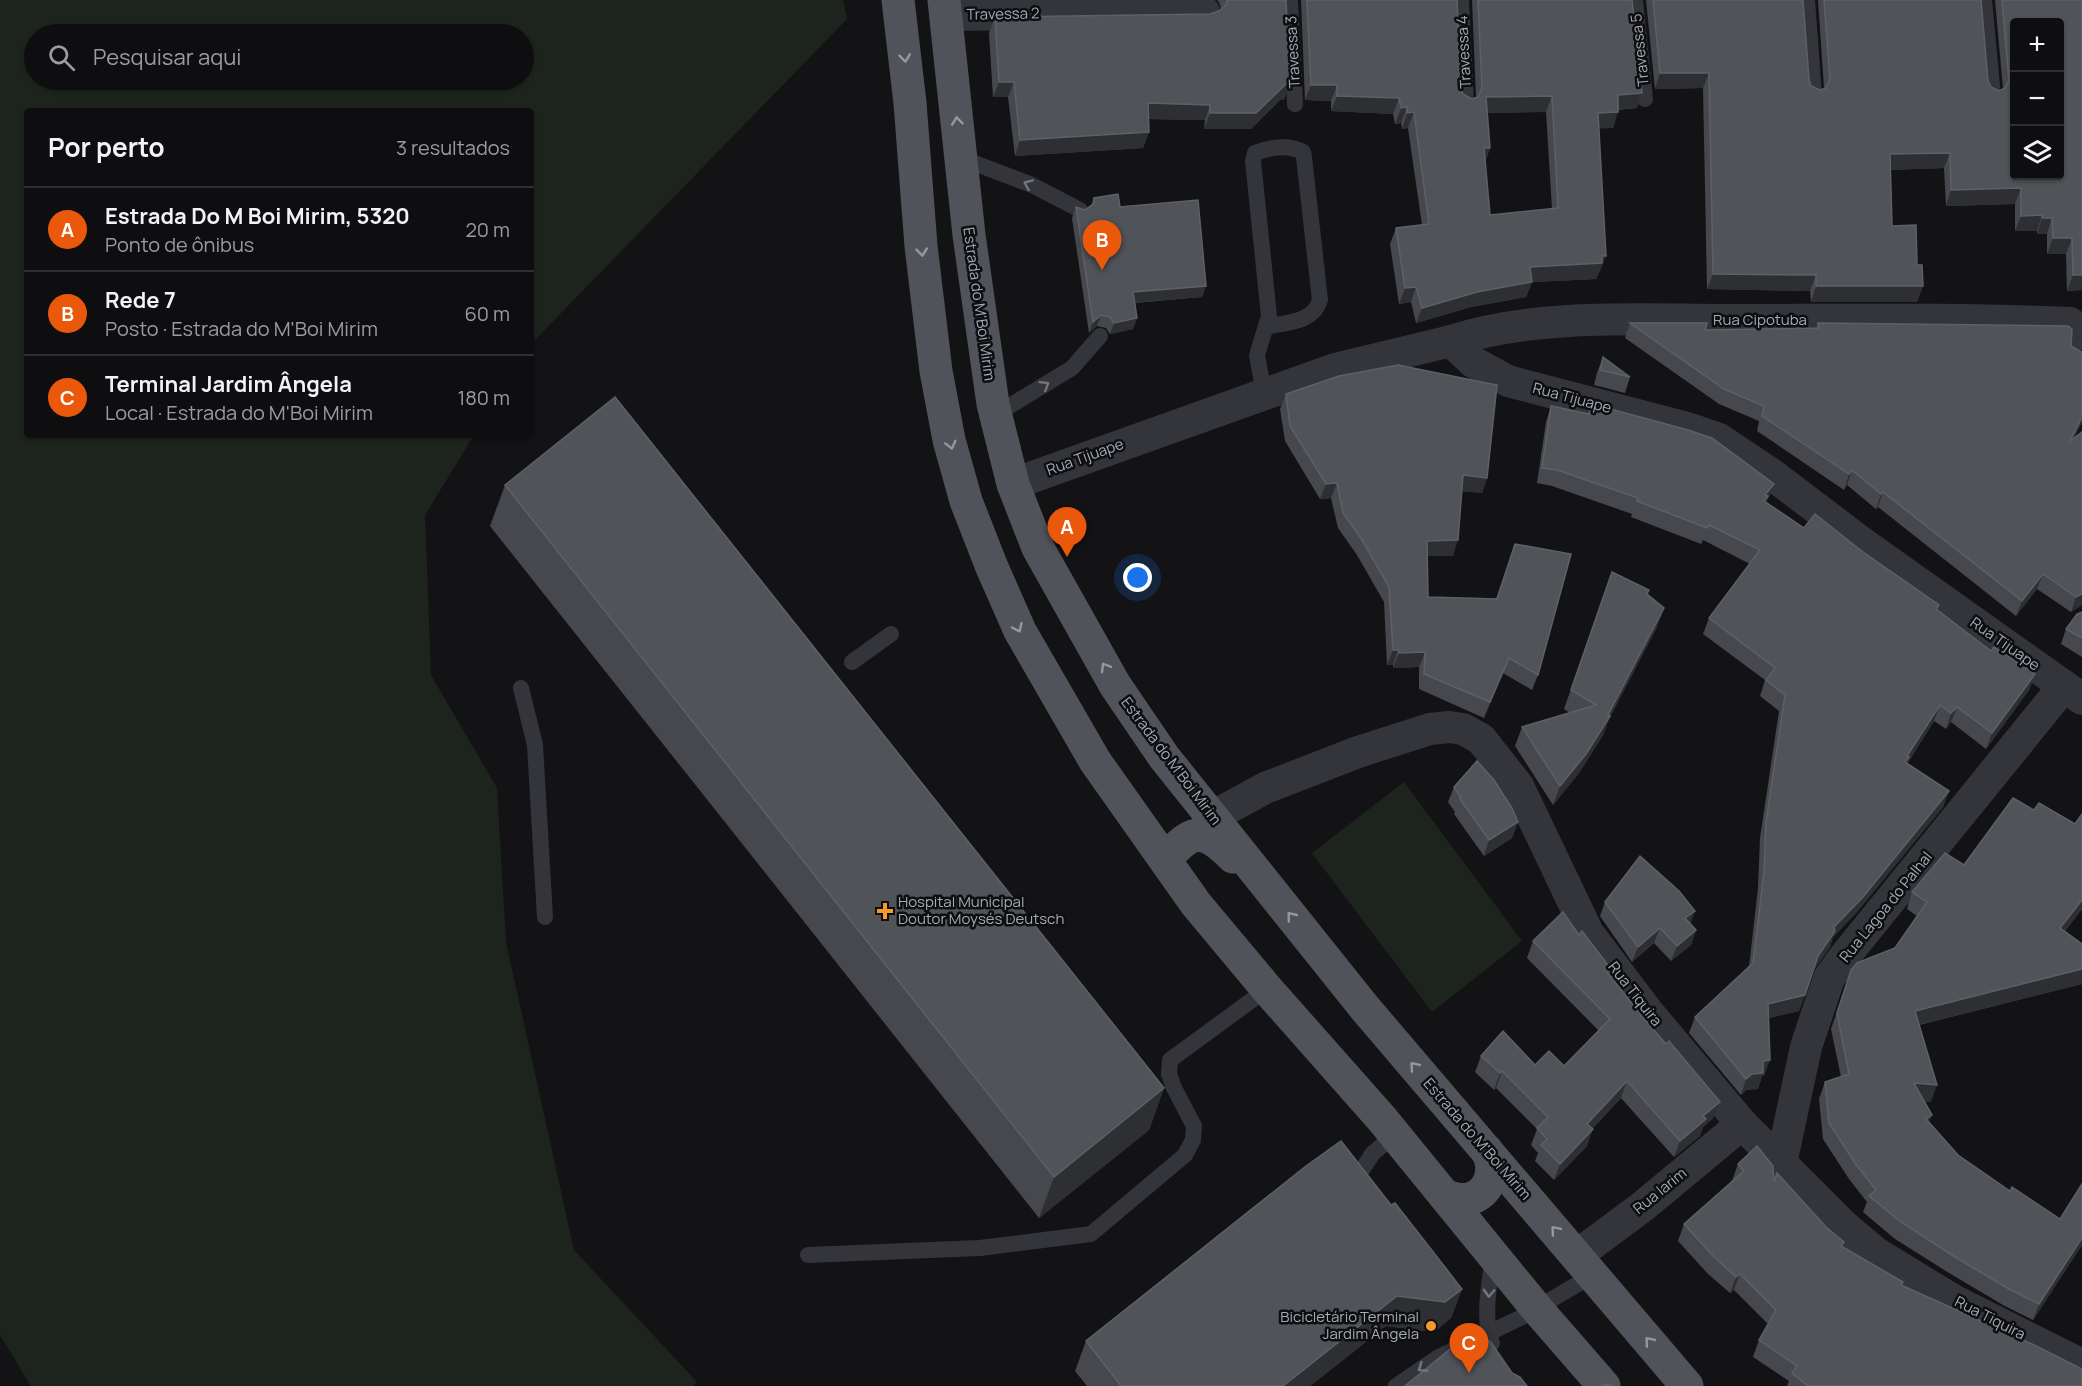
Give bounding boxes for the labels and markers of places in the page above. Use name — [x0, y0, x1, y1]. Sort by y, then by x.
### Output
pin: B — [1082, 220, 1122, 270]
pin: A — [1048, 508, 1086, 557]
place label: Hospital Municipal Doutor Moysés Deutsch — [898, 891, 1064, 929]
marker: Hospital Municipal Doutor Moysés Deutsch — [876, 902, 894, 920]
place label: Bicicletário Terminal Jardim Ângela — [1280, 1306, 1419, 1344]
marker: Bicicletário Terminal Jardim Ângela — [1424, 1319, 1438, 1333]
pin: C — [1450, 1324, 1488, 1373]

